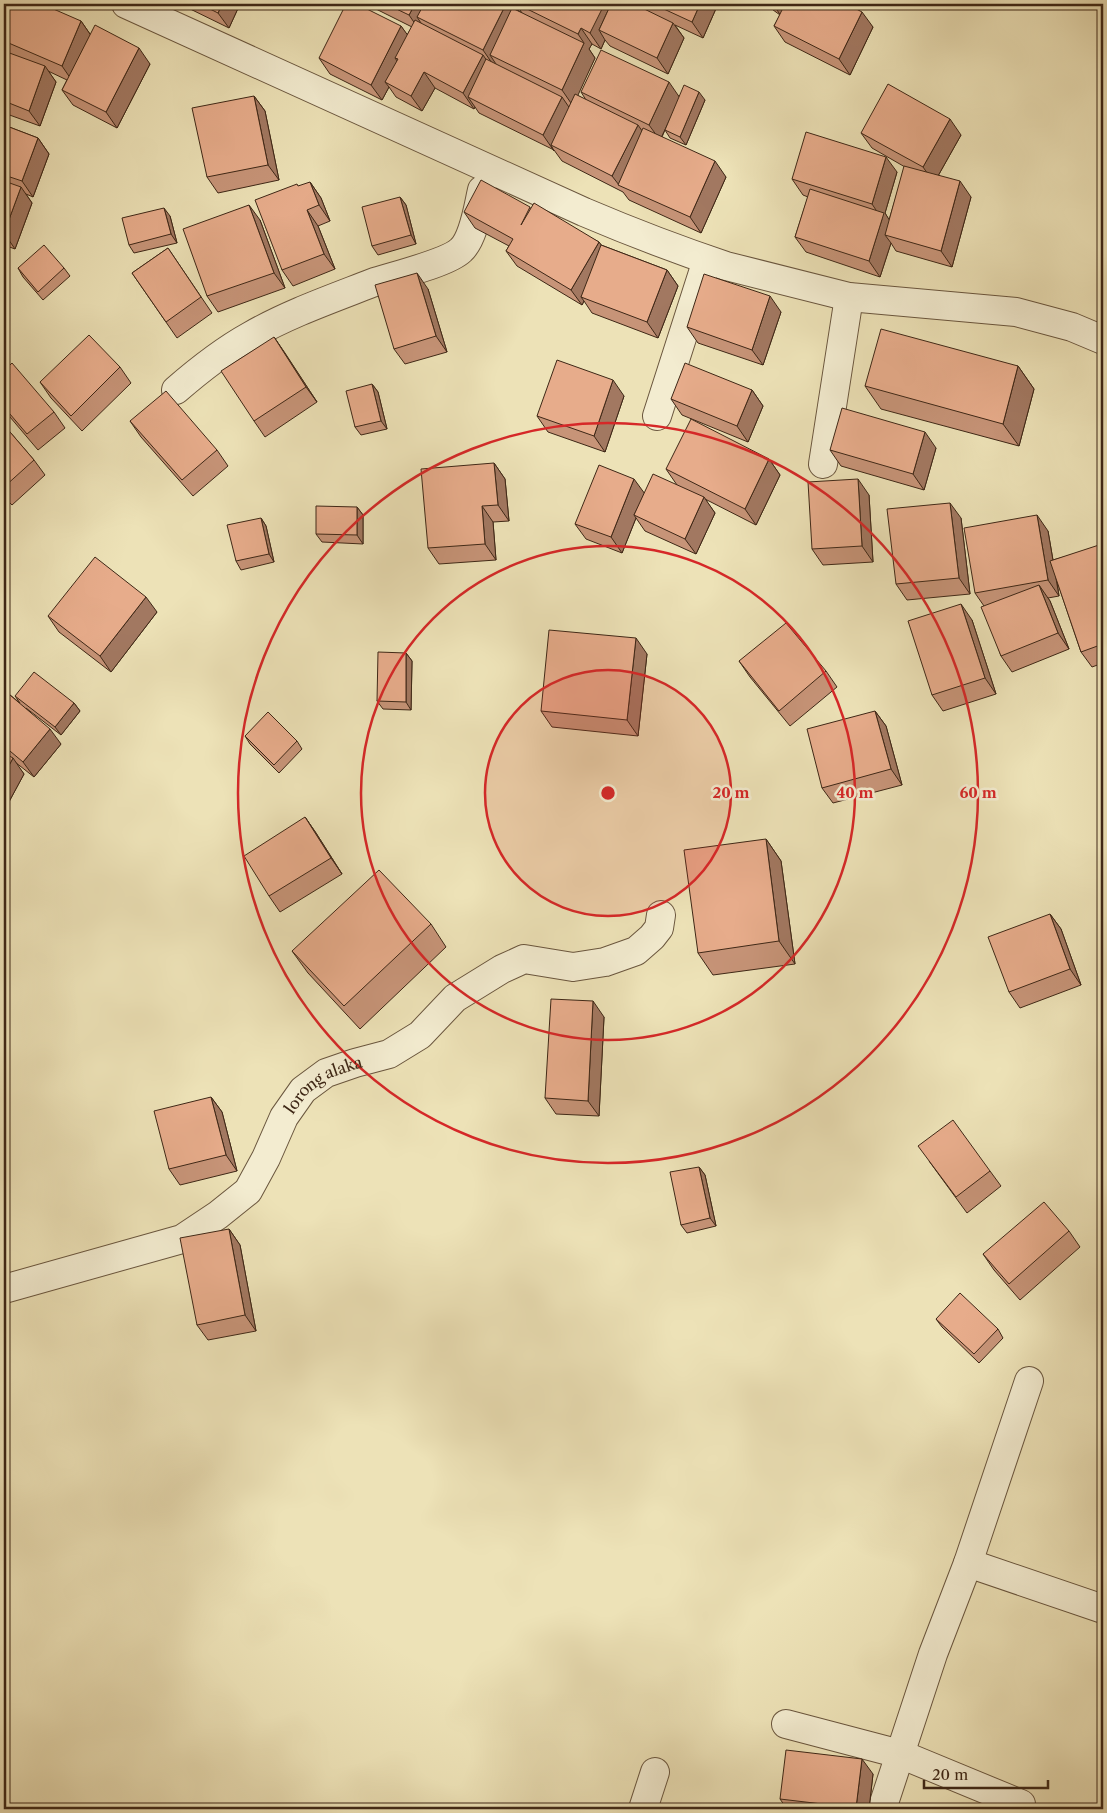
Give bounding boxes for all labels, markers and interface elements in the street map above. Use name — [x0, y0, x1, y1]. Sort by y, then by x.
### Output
text: 20 m — [712, 783, 750, 802]
text: 40 m — [836, 783, 874, 802]
text: 60 m — [959, 783, 997, 802]
centre of rings — [599, 784, 617, 802]
street label: lorong alaka — [280, 1051, 365, 1117]
scale bar — [924, 1758, 1048, 1790]
text: 20 m — [932, 1765, 968, 1784]

